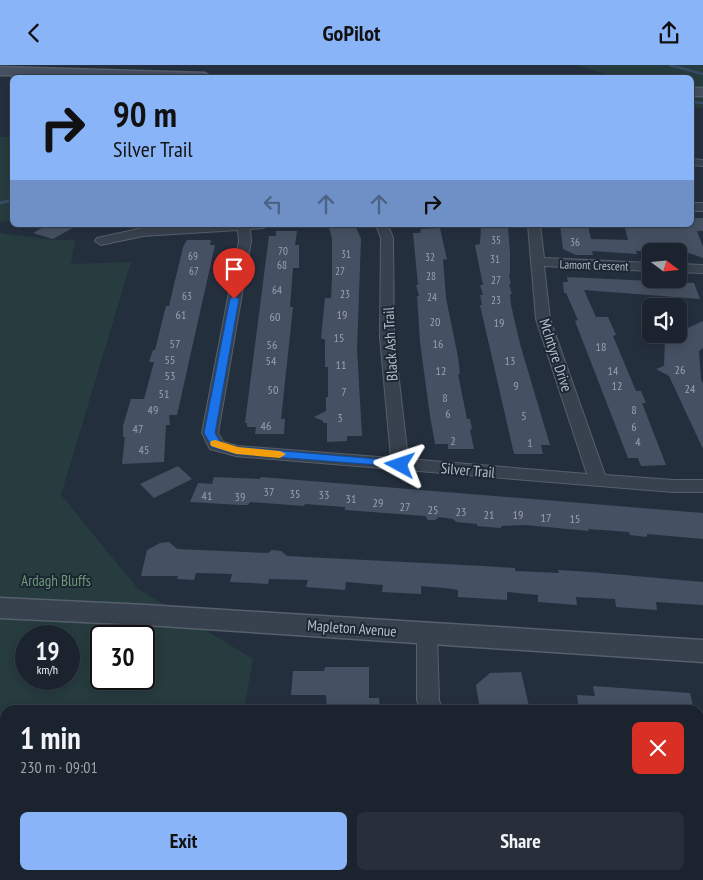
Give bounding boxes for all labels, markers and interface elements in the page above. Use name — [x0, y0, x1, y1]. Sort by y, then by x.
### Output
icon: back — [20, 19, 48, 47]
text: GoPilot — [323, 19, 380, 47]
icon: share — [655, 19, 683, 47]
text: 90 m — [113, 91, 177, 137]
icon: right — [30, 95, 95, 160]
text: Silver Trail — [113, 135, 193, 163]
icon: left — [259, 190, 287, 218]
icon: ahead — [312, 190, 340, 218]
icon: ahead — [365, 190, 393, 218]
icon: right — [418, 190, 446, 218]
house number: 35 — [491, 233, 501, 247]
house number: 36 — [570, 235, 580, 249]
north arrow — [642, 243, 688, 287]
map controls — [642, 243, 687, 343]
house number: 70 — [278, 244, 288, 258]
house number: 31 — [341, 247, 351, 261]
pin — [213, 248, 255, 299]
house number: 69 — [188, 249, 198, 263]
house number: 32 — [425, 250, 435, 264]
house number: 31 — [490, 252, 500, 266]
icon: arrive — [220, 255, 248, 283]
street label: Lamont Crescent — [559, 256, 629, 274]
house number: 68 — [277, 258, 287, 272]
house number: 67 — [189, 264, 199, 278]
house number: 27 — [335, 264, 345, 278]
house number: 28 — [426, 269, 436, 283]
house number: 27 — [491, 273, 501, 287]
house number: 64 — [272, 283, 282, 297]
house number: 23 — [340, 287, 350, 301]
house number: 63 — [182, 289, 192, 303]
house number: 24 — [427, 290, 437, 304]
house number: 23 — [491, 293, 501, 307]
button: sound — [642, 298, 687, 343]
street label: Black Ash Trail — [379, 306, 401, 381]
house number: 61 — [176, 307, 186, 322]
house number: 19 — [337, 307, 347, 322]
house number: 60 — [270, 309, 280, 324]
house number: 20 — [430, 314, 440, 329]
house number: 19 — [494, 315, 504, 330]
street label: McIntyre Drive — [535, 316, 577, 394]
house number: 15 — [334, 330, 344, 345]
house number: 57 — [170, 336, 180, 351]
house number: 16 — [433, 336, 443, 351]
house number: 56 — [267, 337, 277, 352]
house number: 18 — [596, 339, 606, 354]
house number: 55 — [165, 352, 175, 367]
house number: 54 — [266, 353, 277, 368]
house number: 13 — [505, 353, 515, 368]
house number: 11 — [336, 357, 346, 372]
house number: 26 — [675, 362, 685, 377]
house number: 12 — [436, 363, 446, 378]
house number: 14 — [608, 363, 619, 378]
house number: 53 — [165, 368, 175, 383]
house number: 9 — [513, 378, 519, 393]
house number: 12 — [612, 378, 622, 393]
house number: 24 — [685, 381, 696, 396]
house number: 50 — [268, 382, 278, 397]
house number: 7 — [341, 384, 347, 399]
house number: 51 — [159, 386, 169, 401]
house number: 8 — [442, 390, 448, 405]
house number: 49 — [148, 402, 158, 417]
house number: 8 — [631, 402, 637, 417]
house number: 6 — [445, 406, 451, 421]
house number: 5 — [521, 408, 527, 423]
house number: 3 — [337, 410, 343, 425]
house number: 46 — [261, 418, 271, 433]
house number: 6 — [631, 419, 637, 434]
house number: 47 — [133, 421, 143, 436]
house number: 2 — [450, 433, 456, 448]
house number: 4 — [635, 434, 641, 449]
house number: 1 — [527, 435, 533, 450]
position arrow — [373, 438, 425, 490]
house number: 45 — [139, 442, 149, 457]
street label: Silver Trail — [440, 458, 496, 482]
house number: 37 — [264, 484, 274, 499]
house number: 35 — [290, 486, 300, 501]
house number: 33 — [319, 487, 329, 502]
house number: 41 — [202, 488, 212, 503]
house number: 39 — [235, 489, 245, 504]
house number: 31 — [346, 491, 356, 506]
house number: 29 — [373, 495, 383, 510]
house number: 27 — [400, 499, 410, 514]
house number: 25 — [428, 502, 438, 517]
house number: 23 — [456, 504, 466, 519]
house number: 21 — [484, 507, 494, 522]
house number: 19 — [513, 507, 523, 522]
house number: 17 — [541, 510, 551, 525]
house number: 15 — [570, 511, 580, 526]
park label: Ardagh Bluffs — [21, 571, 91, 590]
street label: Mapleton Avenue — [307, 615, 397, 641]
speed limit sign: 30 — [90, 625, 155, 690]
text: 19 — [36, 635, 59, 667]
text: km/h — [37, 662, 58, 677]
text: 1 min — [20, 718, 81, 757]
button: close — [632, 722, 684, 774]
text: 230 m · 09:01 — [20, 757, 98, 777]
button: Exit — [20, 812, 347, 870]
button: Share — [357, 812, 684, 870]

